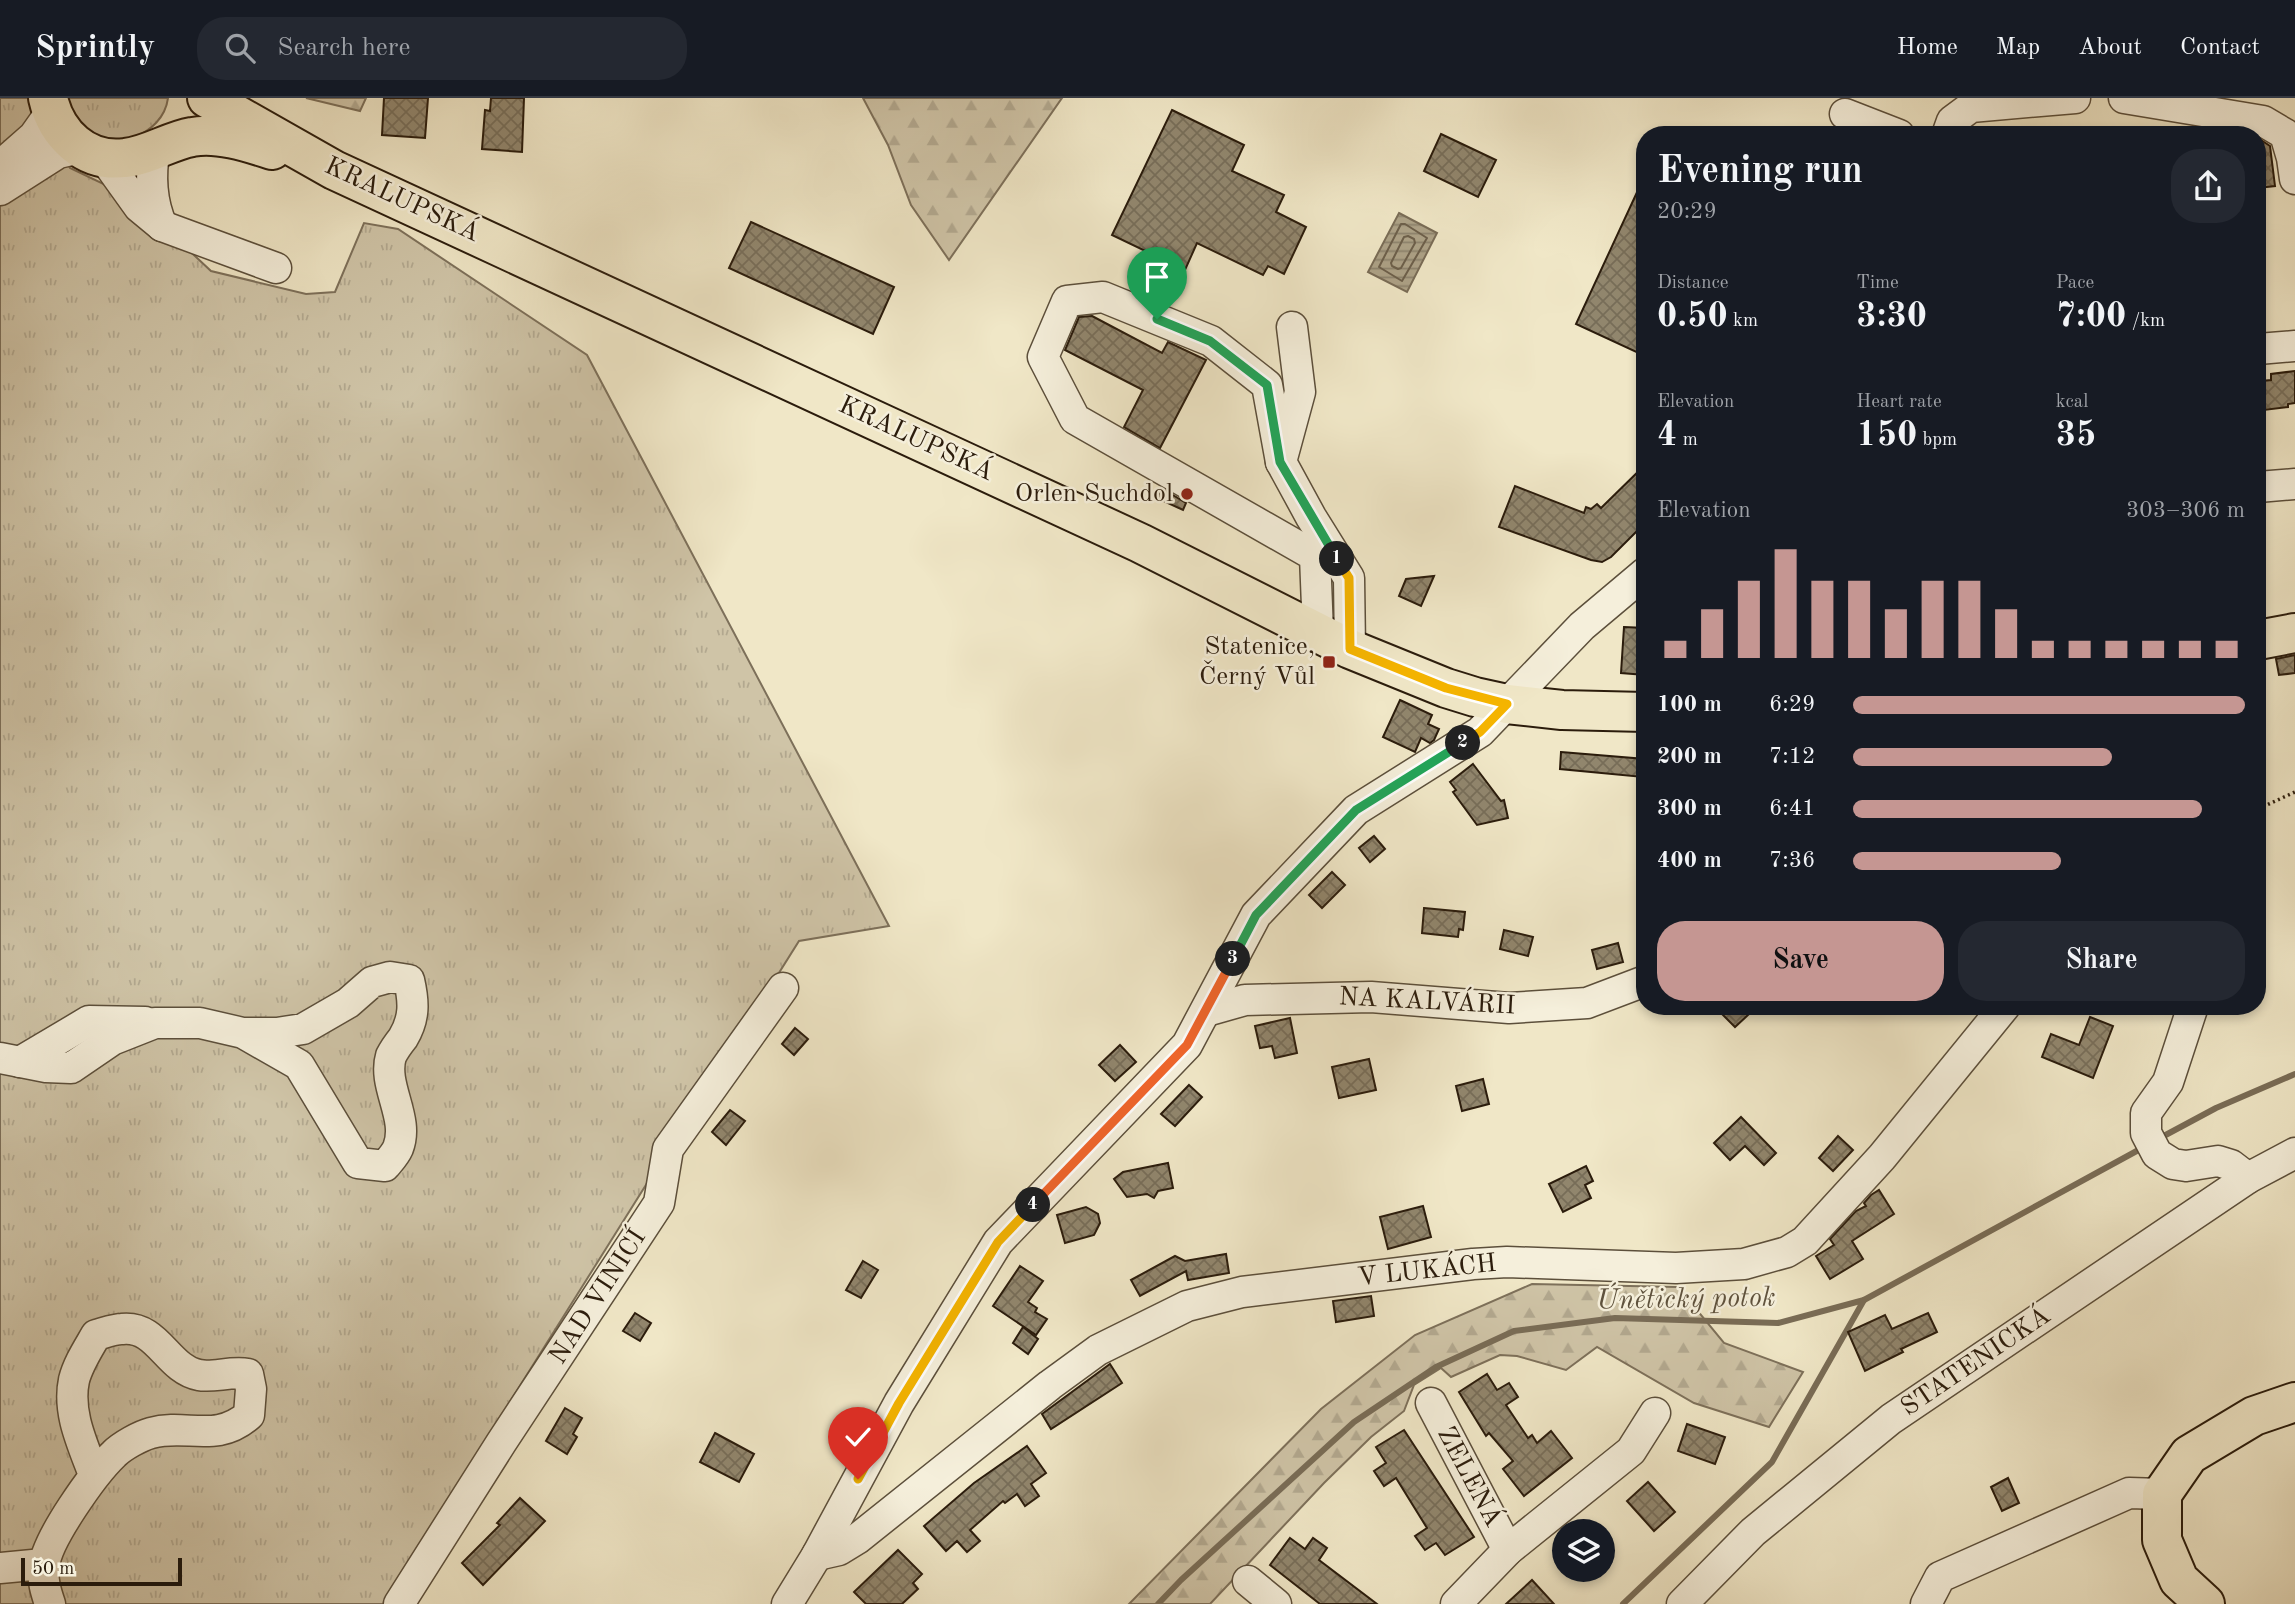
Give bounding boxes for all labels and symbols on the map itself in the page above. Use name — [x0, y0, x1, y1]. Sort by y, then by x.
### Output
street label: KRALUPSKÁ — [321, 149, 485, 247]
pin — [1127, 247, 1187, 319]
street label: KRALUPSKÁ — [835, 388, 999, 486]
place label: Orlen Suchdol — [1015, 481, 1173, 507]
marker: Orlen Suchdol — [1179, 486, 1195, 502]
pin: 1 — [1320, 542, 1354, 576]
place label: Statenice, Černý Vůl — [1199, 634, 1315, 690]
marker: Statenice, Černý Vůl — [1321, 654, 1337, 670]
pin: 2 — [1446, 726, 1480, 760]
pin: 3 — [1216, 942, 1250, 976]
street label: NA KALVÁRII — [1338, 980, 1516, 1020]
pin: 4 — [1016, 1188, 1050, 1222]
street label: NAD VINICÍ — [542, 1223, 651, 1369]
street label: V LUKÁCH — [1356, 1247, 1498, 1291]
water label: Únětický potok — [1596, 1278, 1776, 1316]
street label: STATENICKÁ — [1894, 1299, 2055, 1421]
pin — [828, 1407, 888, 1479]
street label: ZELENÁ — [1432, 1421, 1510, 1531]
scale bar — [21, 1555, 182, 1587]

